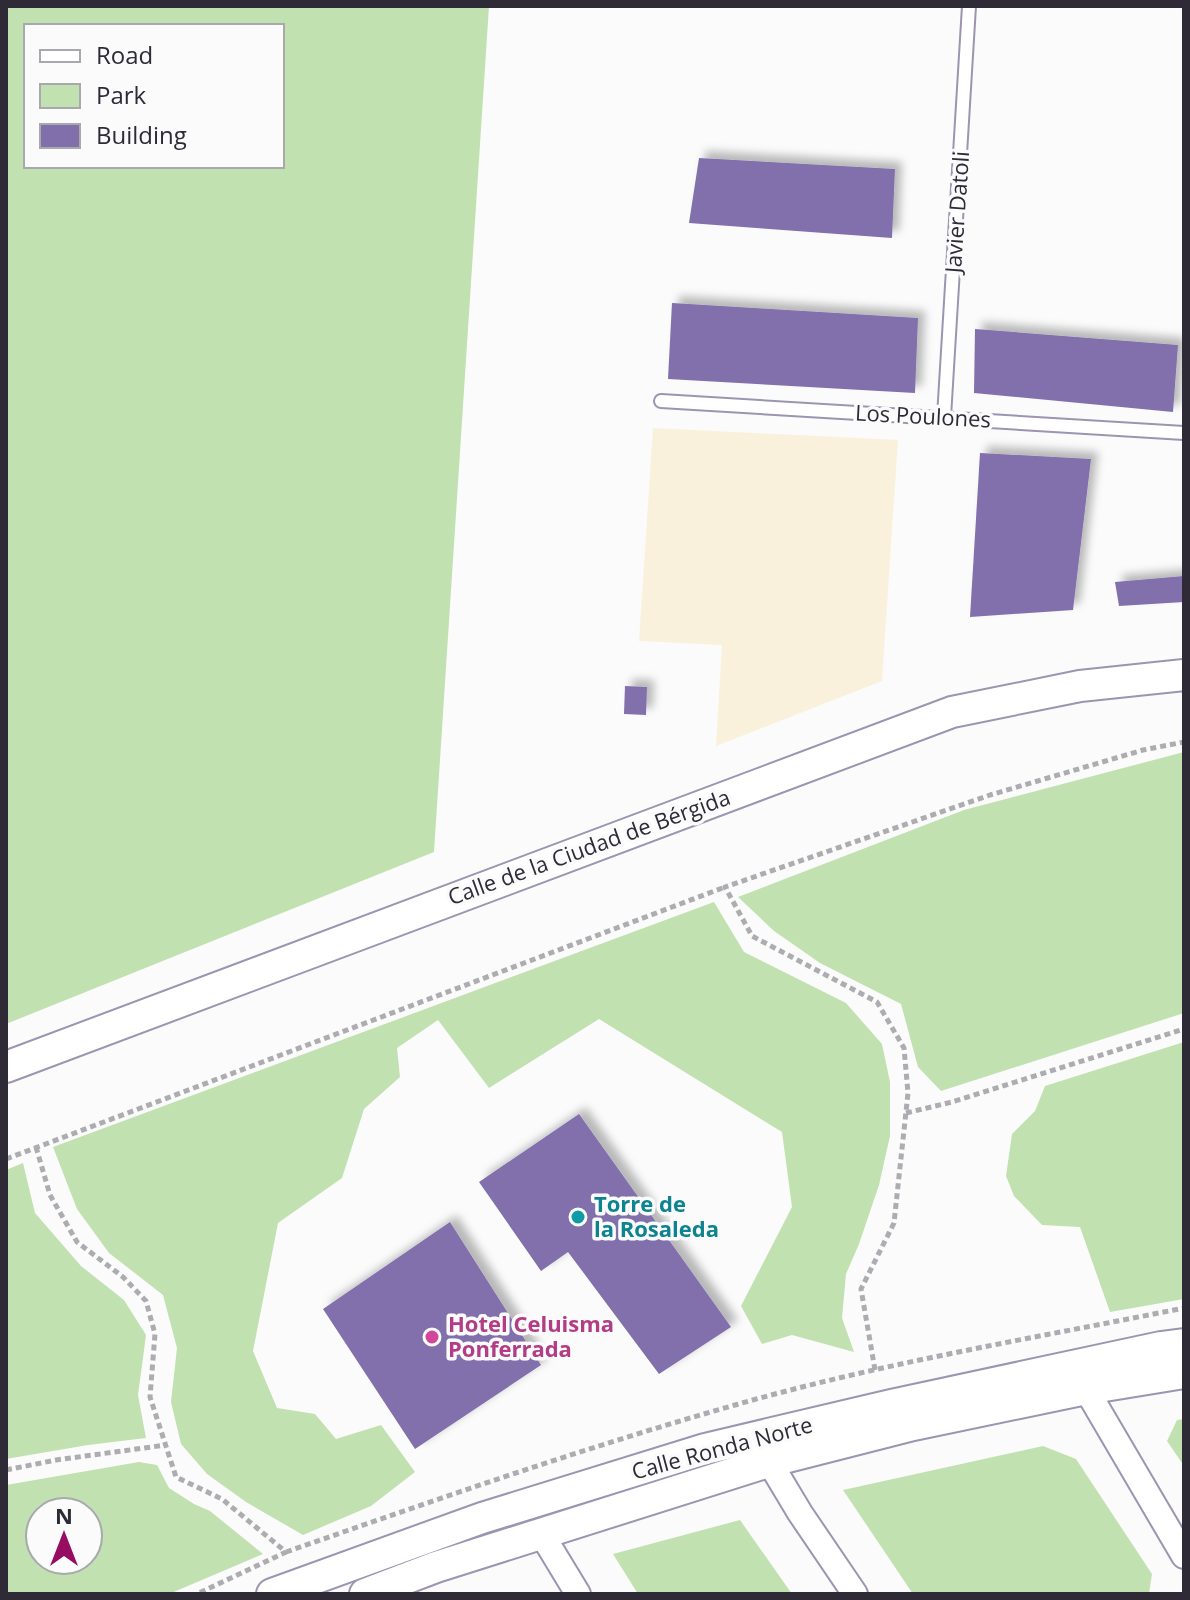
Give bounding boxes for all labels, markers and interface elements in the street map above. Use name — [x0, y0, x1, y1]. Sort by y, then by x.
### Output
legend — [24, 24, 284, 168]
text: Road — [96, 38, 153, 71]
text: Park — [96, 78, 147, 111]
text: Building — [96, 118, 187, 151]
street label: Javier Datoli — [937, 150, 975, 276]
street label: Los Poulones — [854, 396, 992, 434]
street label: Calle de la Ciudad de Bérgida — [443, 781, 734, 911]
place label: Torre de la Rosaleda — [594, 1188, 719, 1243]
marker: Torre de la Rosaleda — [569, 1208, 587, 1226]
place label: Hotel Celuisma Ponferrada — [448, 1308, 614, 1363]
marker: Hotel Celuisma Ponferrada — [423, 1328, 441, 1346]
street label: Calle Ronda Norte — [628, 1408, 815, 1486]
north arrow — [24, 1496, 104, 1576]
text: N — [55, 1500, 73, 1530]

